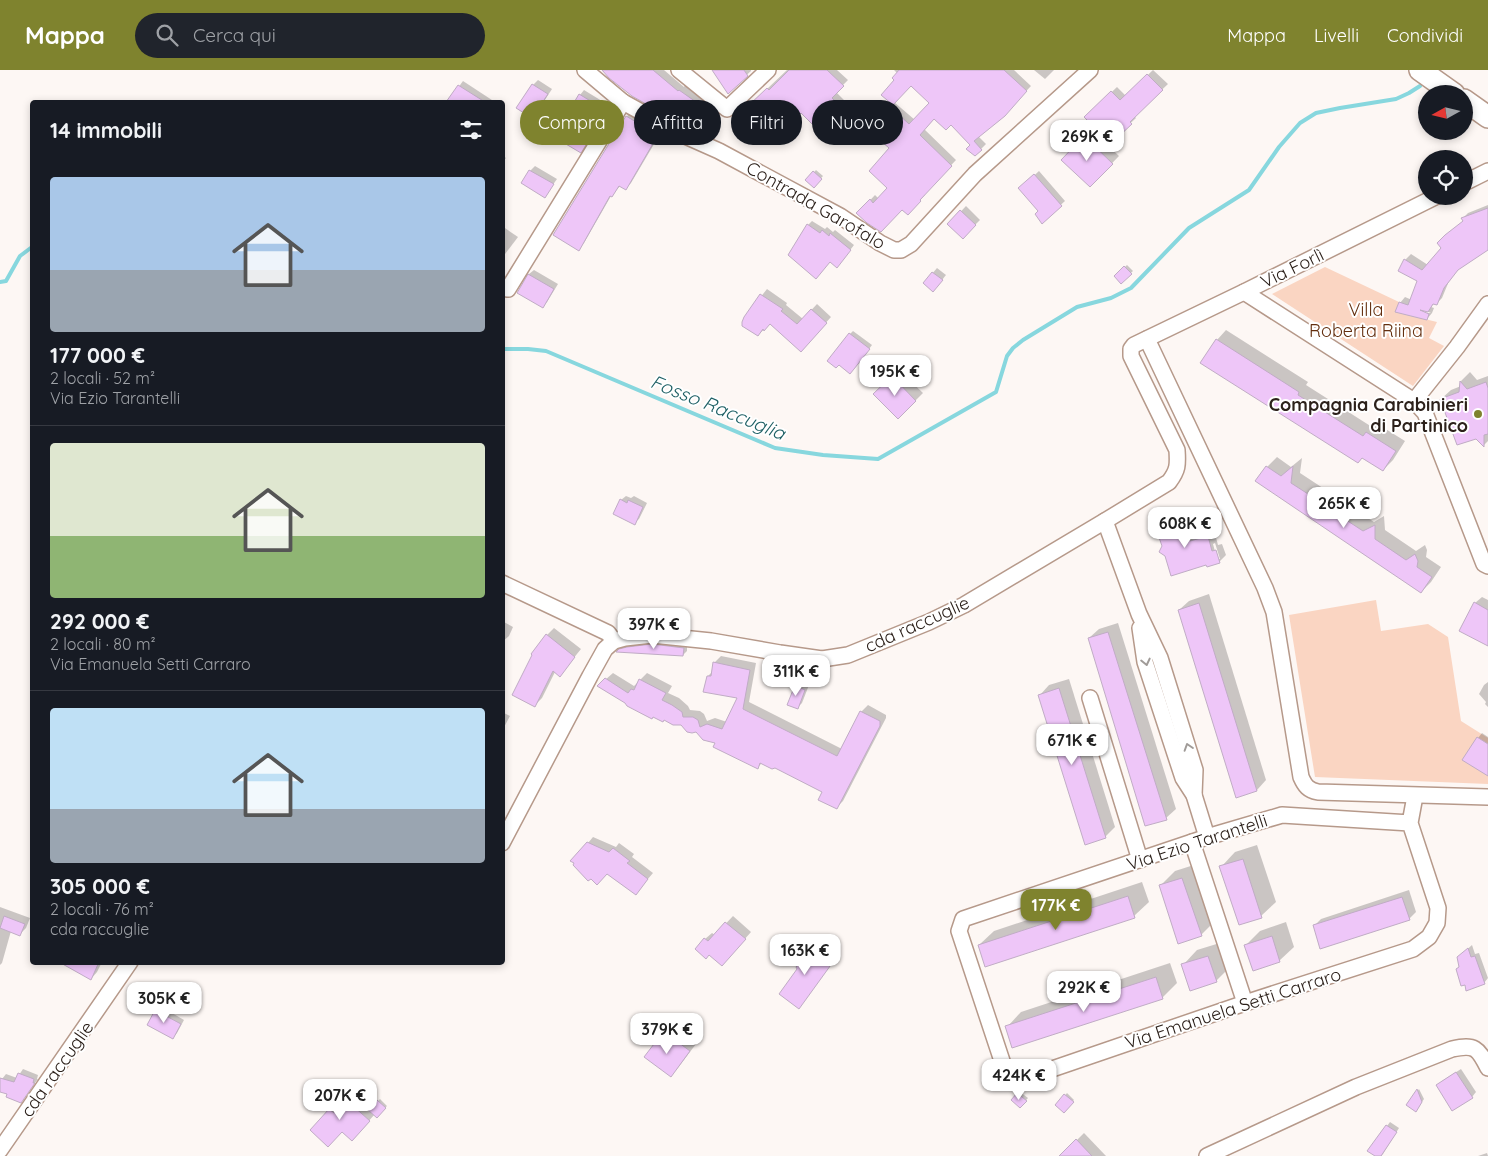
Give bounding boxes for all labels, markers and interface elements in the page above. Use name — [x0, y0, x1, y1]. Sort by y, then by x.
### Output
search box — [135, 13, 485, 58]
text: Mappa — [25, 20, 105, 50]
icon: search — [153, 21, 181, 49]
text: Cerca qui — [193, 23, 276, 47]
text: Mappa — [1227, 24, 1286, 47]
text: Livelli — [1314, 24, 1359, 47]
text: Condividi — [1387, 24, 1463, 47]
north arrow — [1418, 85, 1472, 140]
map controls — [1418, 85, 1473, 205]
chip: Compra — [520, 100, 624, 145]
chip: Affitta — [634, 100, 721, 145]
chip: Filtri — [731, 100, 802, 145]
chip: Nuovo — [812, 100, 903, 145]
icon: filters — [457, 116, 485, 144]
text: 14 immobili — [50, 117, 162, 143]
pin: 269K € — [1046, 119, 1128, 162]
text: 269K € — [1061, 126, 1113, 146]
button: locate — [1418, 150, 1473, 205]
street label: Contrada Garofalo — [742, 156, 890, 254]
icon: home — [223, 210, 313, 300]
street label: Via Forlì — [1257, 243, 1327, 293]
park label: Villa Roberta Riina — [1309, 298, 1423, 342]
text: 177 000 € — [50, 342, 145, 368]
pin: 195K € — [854, 354, 936, 397]
text: 195K € — [870, 361, 920, 381]
text: 2 locali · 52 m² — [50, 368, 155, 388]
water label: Fosso Raccuglia — [647, 369, 790, 445]
text: Via Ezio Tarantelli — [50, 388, 180, 408]
place label: Compagnia Carabinieri di Partinico — [1269, 393, 1468, 437]
marker: Compagnia Carabinieri di Partinico — [1472, 408, 1484, 420]
icon: home — [223, 475, 313, 565]
pin: 265K € — [1303, 486, 1385, 529]
text: 265K € — [1318, 493, 1370, 513]
pin: 608K € — [1144, 506, 1226, 549]
text: 608K € — [1159, 513, 1211, 533]
street label: cda raccuglie — [861, 591, 973, 657]
text: 292 000 € — [50, 608, 149, 634]
pin: 397K € — [613, 608, 695, 650]
text: 397K € — [629, 614, 679, 634]
text: 2 locali · 80 m² — [50, 634, 156, 654]
text: Via Emanuela Setti Carraro — [50, 654, 251, 674]
pin: 311K € — [755, 654, 837, 697]
one-way arrow — [1140, 658, 1151, 666]
text: 311K € — [773, 661, 819, 681]
pin: 671K € — [1031, 724, 1113, 766]
text: 671K € — [1047, 730, 1097, 750]
icon: home — [223, 740, 313, 830]
one-way arrow — [1184, 744, 1194, 752]
street label: Via Ezio Tarantelli — [1124, 808, 1270, 876]
text: 305 000 € — [50, 873, 150, 899]
pin: 177K € — [1015, 888, 1097, 931]
text: 177K € — [1032, 895, 1080, 915]
text: 2 locali · 76 m² — [50, 899, 154, 919]
text: cda raccuglie — [50, 919, 149, 939]
pin: 163K € — [764, 934, 846, 976]
text: 163K € — [781, 940, 829, 960]
street label: Via Emanuela Setti Carraro — [1122, 962, 1344, 1054]
pin: 292K € — [1043, 970, 1125, 1013]
text: 292K € — [1058, 977, 1110, 997]
pin: 305K € — [123, 982, 205, 1024]
text: 305K € — [138, 988, 190, 1008]
pin: 379K € — [626, 1012, 708, 1055]
street label: cda raccuglie — [16, 1017, 98, 1121]
text: 379K € — [641, 1019, 693, 1039]
pin: 424K € — [978, 1058, 1060, 1101]
text: 424K € — [993, 1065, 1045, 1085]
pin: 207K € — [299, 1078, 381, 1121]
text: 207K € — [314, 1085, 366, 1105]

